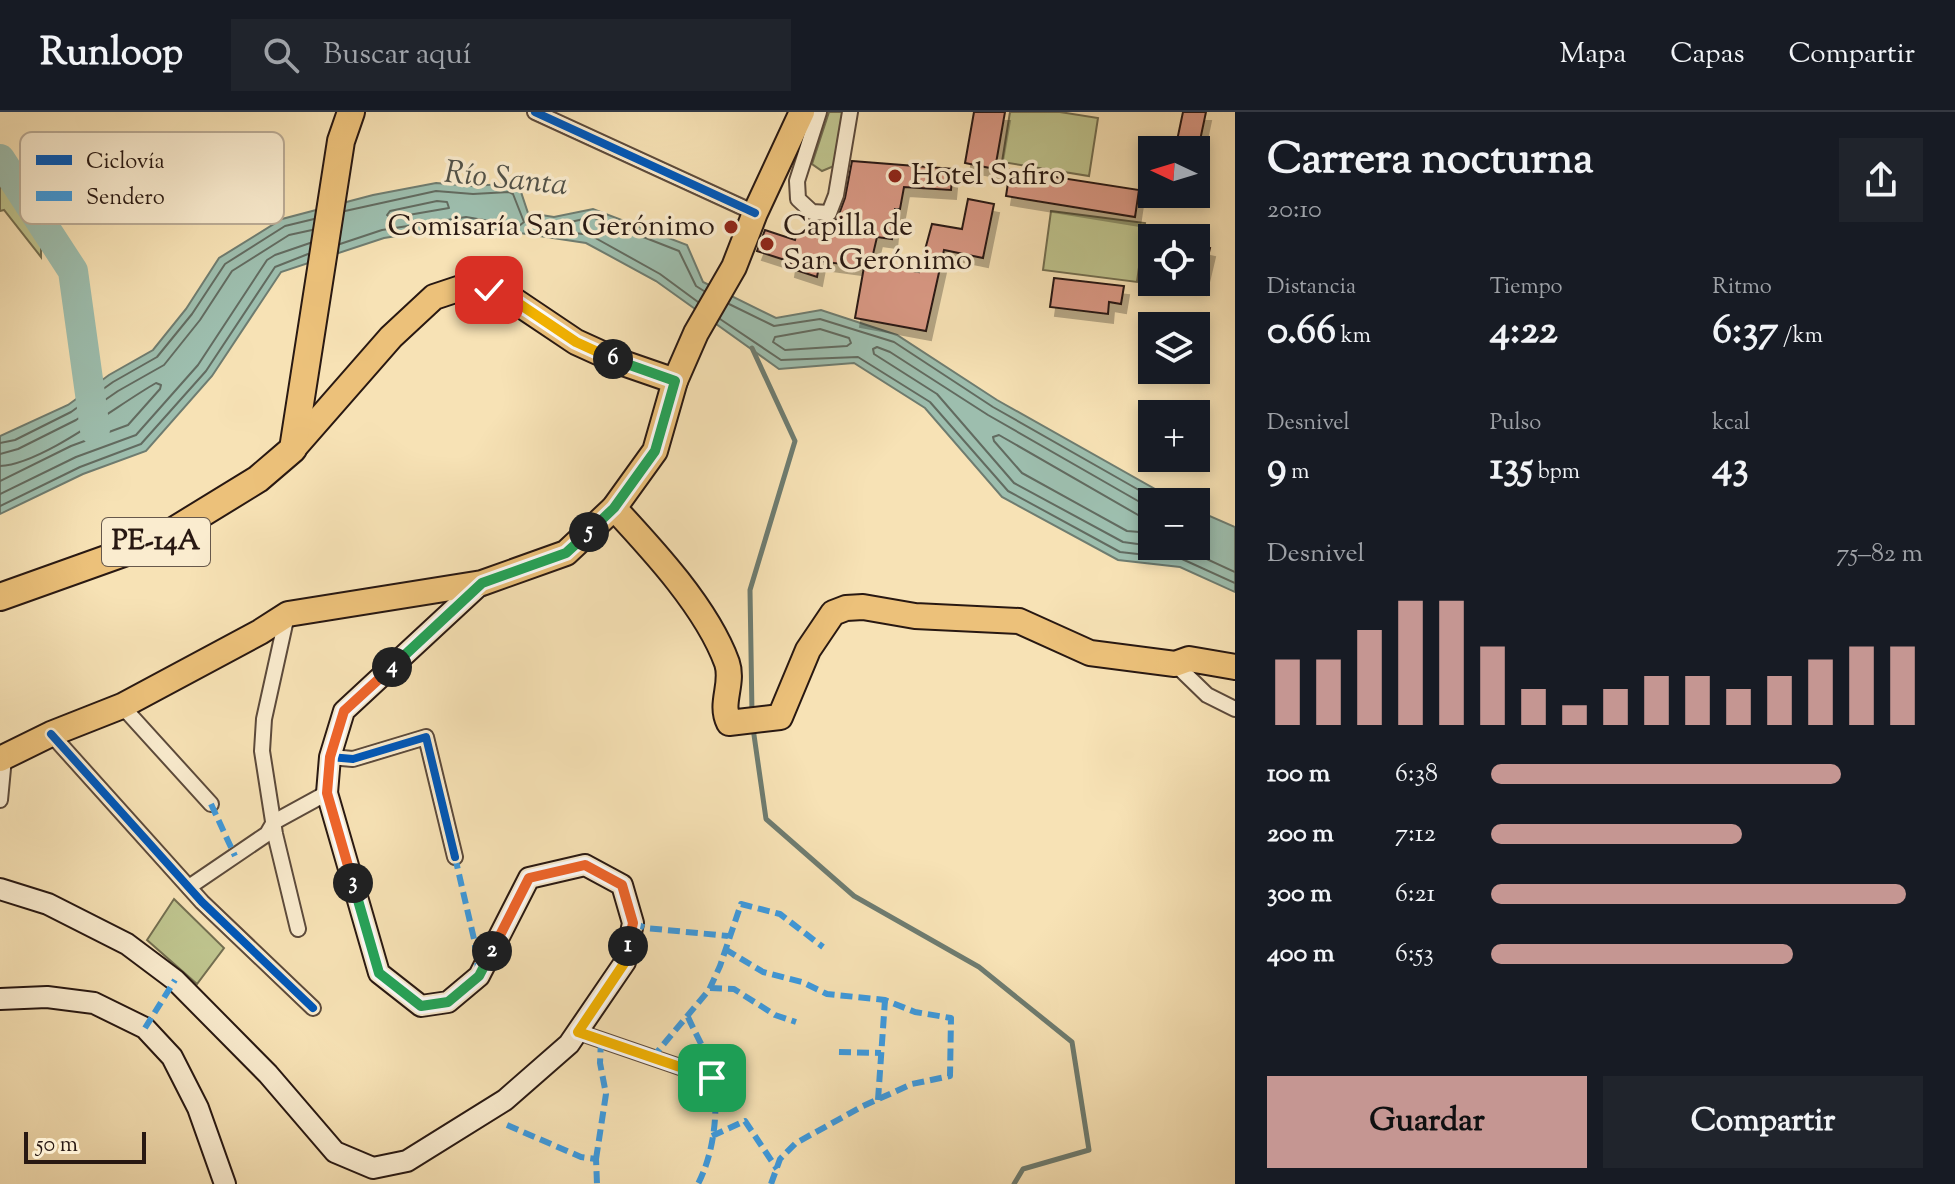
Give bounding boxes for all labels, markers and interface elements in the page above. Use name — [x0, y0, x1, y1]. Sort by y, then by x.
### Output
search box — [231, 19, 791, 91]
text: Runloop — [40, 28, 183, 82]
icon: search — [259, 33, 303, 77]
text: Buscar aquí — [323, 34, 471, 77]
text: Mapa — [1560, 35, 1626, 75]
text: Capas — [1670, 35, 1745, 75]
text: Compartir — [1789, 35, 1915, 75]
text: Carrera nocturna — [1267, 130, 1594, 193]
legend — [20, 132, 284, 224]
north arrow — [1138, 136, 1210, 208]
map controls — [1138, 136, 1210, 560]
button: share — [1839, 138, 1923, 222]
text: Ciclovía — [86, 147, 165, 179]
water label: Río Santa — [442, 151, 570, 209]
place label: Hotel Safiro — [911, 155, 1065, 198]
marker: Hotel Safiro — [886, 167, 904, 185]
text: Sendero — [86, 183, 165, 215]
text: 20:10 — [1267, 192, 1322, 229]
place label: Comisaría San Gerónimo — [388, 206, 715, 249]
place label: Capilla de San Gerónimo — [783, 206, 972, 283]
marker: Comisaría San Gerónimo — [722, 218, 740, 236]
button: locate — [1138, 224, 1210, 296]
marker: Capilla de San Gerónimo — [758, 235, 776, 253]
pin — [455, 256, 523, 324]
icon: check — [467, 268, 511, 312]
text: Distancia — [1267, 272, 1356, 304]
text: Tiempo — [1490, 272, 1563, 304]
text: Ritmo — [1712, 272, 1772, 304]
text: 0.66 — [1267, 304, 1336, 361]
text: 4:22 — [1490, 304, 1558, 361]
text: 6:37 — [1712, 304, 1778, 361]
button: layers — [1138, 312, 1210, 384]
text: km — [1336, 321, 1371, 353]
text: /km — [1778, 321, 1823, 353]
pin: 6 — [593, 339, 633, 379]
text: 6 — [608, 343, 618, 375]
button: + — [1138, 400, 1210, 472]
text: Desnivel — [1267, 408, 1350, 440]
text: Pulso — [1490, 408, 1541, 440]
text: kcal — [1712, 408, 1750, 440]
text: 9 — [1267, 440, 1286, 497]
text: 135 — [1490, 440, 1533, 497]
text: 43 — [1712, 440, 1749, 497]
text: m — [1286, 457, 1309, 489]
text: bpm — [1533, 457, 1580, 489]
button: − — [1138, 488, 1210, 560]
pin: 5 — [569, 512, 609, 552]
text: 5 — [585, 516, 593, 548]
road number: PE-14A — [102, 518, 210, 566]
text: Desnivel — [1267, 536, 1365, 573]
text: 75–82 m — [1836, 536, 1923, 573]
pin: 4 — [372, 647, 412, 687]
text: 4 — [386, 651, 398, 683]
text: 100 m — [1267, 756, 1330, 793]
text: 6:38 — [1395, 756, 1438, 793]
text: 200 m — [1267, 816, 1334, 853]
text: 7:12 — [1395, 816, 1436, 853]
pin: 3 — [333, 863, 373, 903]
text: 3 — [349, 867, 357, 899]
text: 300 m — [1267, 876, 1332, 913]
text: 6:21 — [1395, 876, 1435, 913]
pin: 1 — [608, 926, 648, 966]
text: 1 — [624, 930, 632, 962]
pin: 2 — [472, 931, 512, 971]
text: 2 — [487, 935, 497, 967]
text: 400 m — [1267, 936, 1334, 973]
text: 6:53 — [1395, 936, 1434, 973]
pin — [678, 1044, 746, 1112]
icon: arrive — [690, 1056, 734, 1100]
button: Guardar — [1267, 1076, 1587, 1168]
button: Compartir — [1603, 1076, 1923, 1168]
scale bar — [24, 1128, 146, 1164]
text: 50 m — [36, 1130, 78, 1162]

